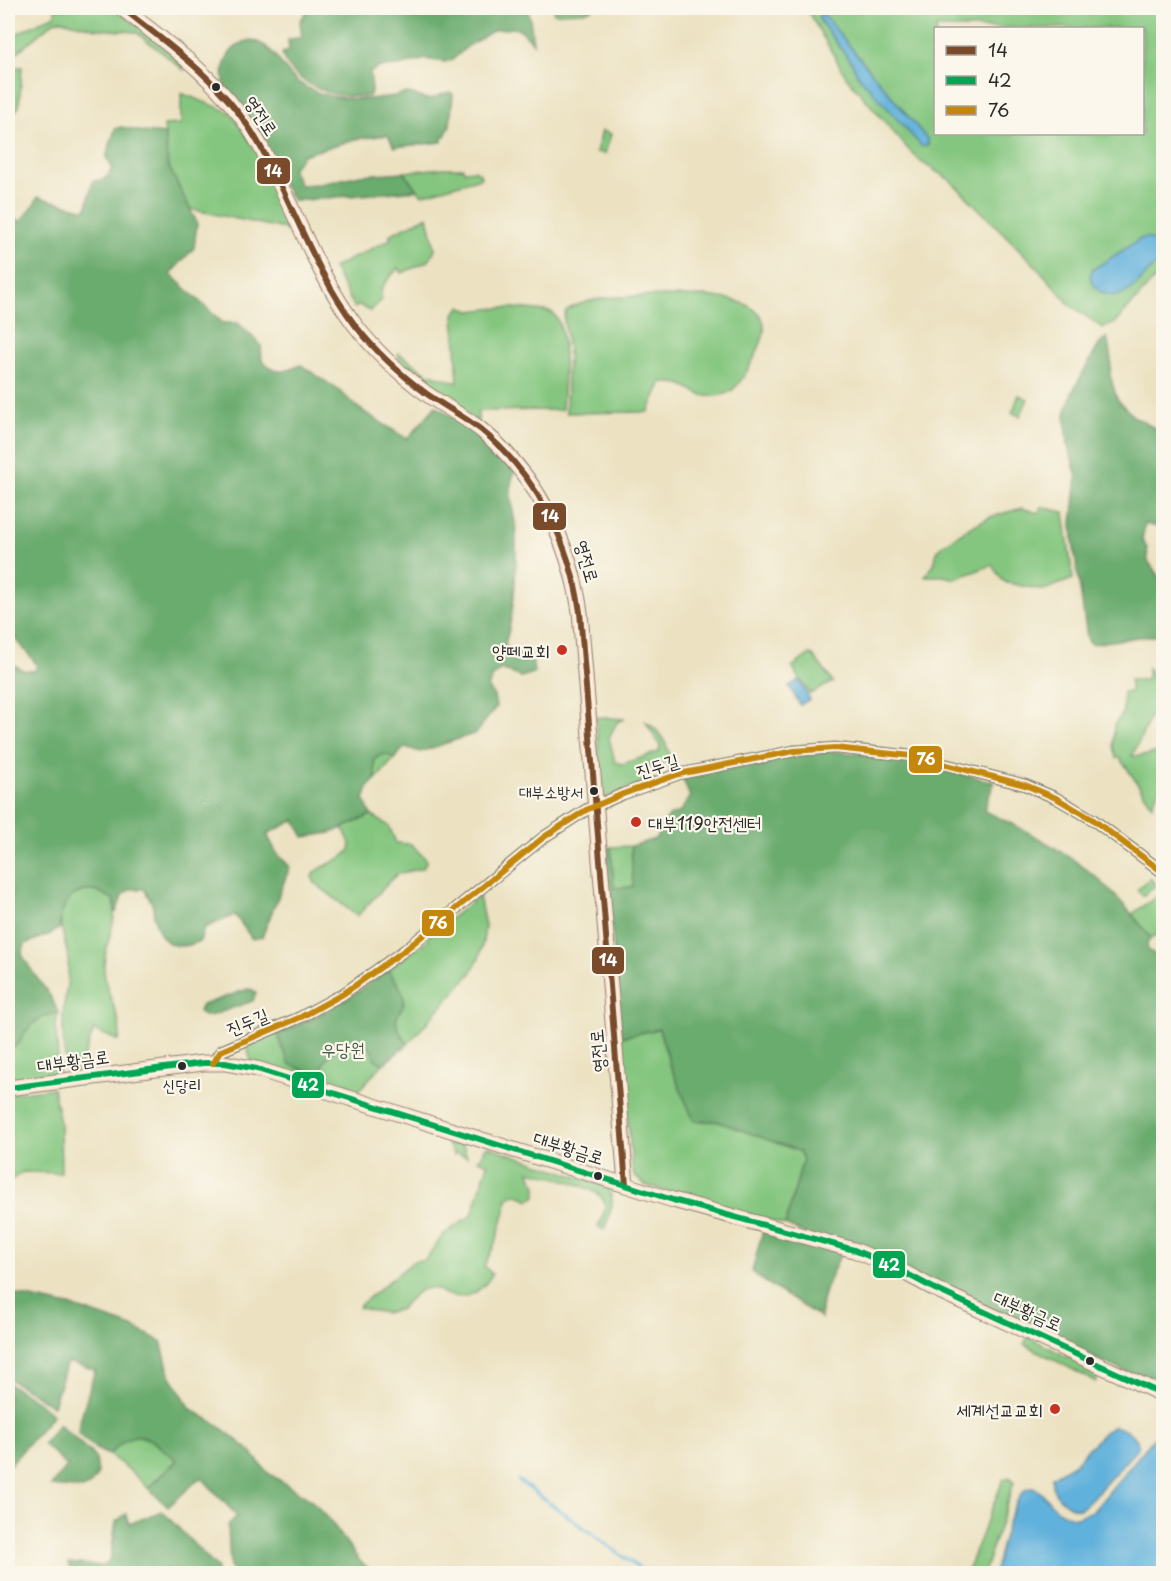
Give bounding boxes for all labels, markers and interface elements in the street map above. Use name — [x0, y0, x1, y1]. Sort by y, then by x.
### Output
legend — [934, 27, 1144, 135]
text: 14 — [988, 36, 1008, 63]
text: 42 — [988, 66, 1012, 93]
unlabelled marker — [210, 81, 222, 93]
street label: 영전로 — [239, 89, 285, 141]
text: 76 — [988, 96, 1009, 123]
line badge: 14 — [256, 157, 291, 185]
text: 14 — [264, 158, 282, 182]
line badge: 14 — [532, 502, 567, 531]
text: 14 — [541, 503, 559, 527]
street label: 영전로 — [569, 536, 607, 586]
place label: 양떼교회 — [492, 637, 550, 664]
marker: 양떼교회 — [555, 643, 569, 657]
line badge: 76 — [908, 745, 943, 774]
street label: 진두길 — [632, 746, 682, 784]
text: 76 — [916, 746, 936, 770]
place label: 대부소방서 — [519, 779, 583, 803]
marker: 대부소방서 — [588, 785, 600, 797]
place label: 대부119안전센터 — [648, 809, 762, 836]
marker: 대부119안전센터 — [629, 815, 643, 829]
line badge: 76 — [421, 909, 455, 937]
text: 76 — [428, 910, 448, 934]
line badge: 14 — [591, 946, 625, 975]
text: 14 — [599, 947, 617, 971]
street label: 진두길 — [222, 1000, 273, 1042]
street label: 영전로 — [582, 1028, 612, 1074]
park label: 우당원 — [321, 1035, 365, 1062]
street label: 대부황금로 — [35, 1042, 111, 1078]
marker: 신당리 — [176, 1060, 188, 1072]
line badge: 42 — [291, 1071, 325, 1099]
place label: 신당리 — [163, 1072, 201, 1096]
text: 42 — [297, 1072, 319, 1096]
street label: 대부황금로 — [530, 1124, 608, 1170]
unlabelled marker — [592, 1170, 604, 1182]
line badge: 42 — [872, 1250, 906, 1279]
text: 42 — [878, 1252, 900, 1276]
street label: 대부황금로 — [989, 1283, 1067, 1337]
unlabelled marker — [1084, 1355, 1096, 1367]
place label: 세계선교교회 — [956, 1396, 1043, 1423]
marker: 세계선교교회 — [1048, 1402, 1062, 1416]

